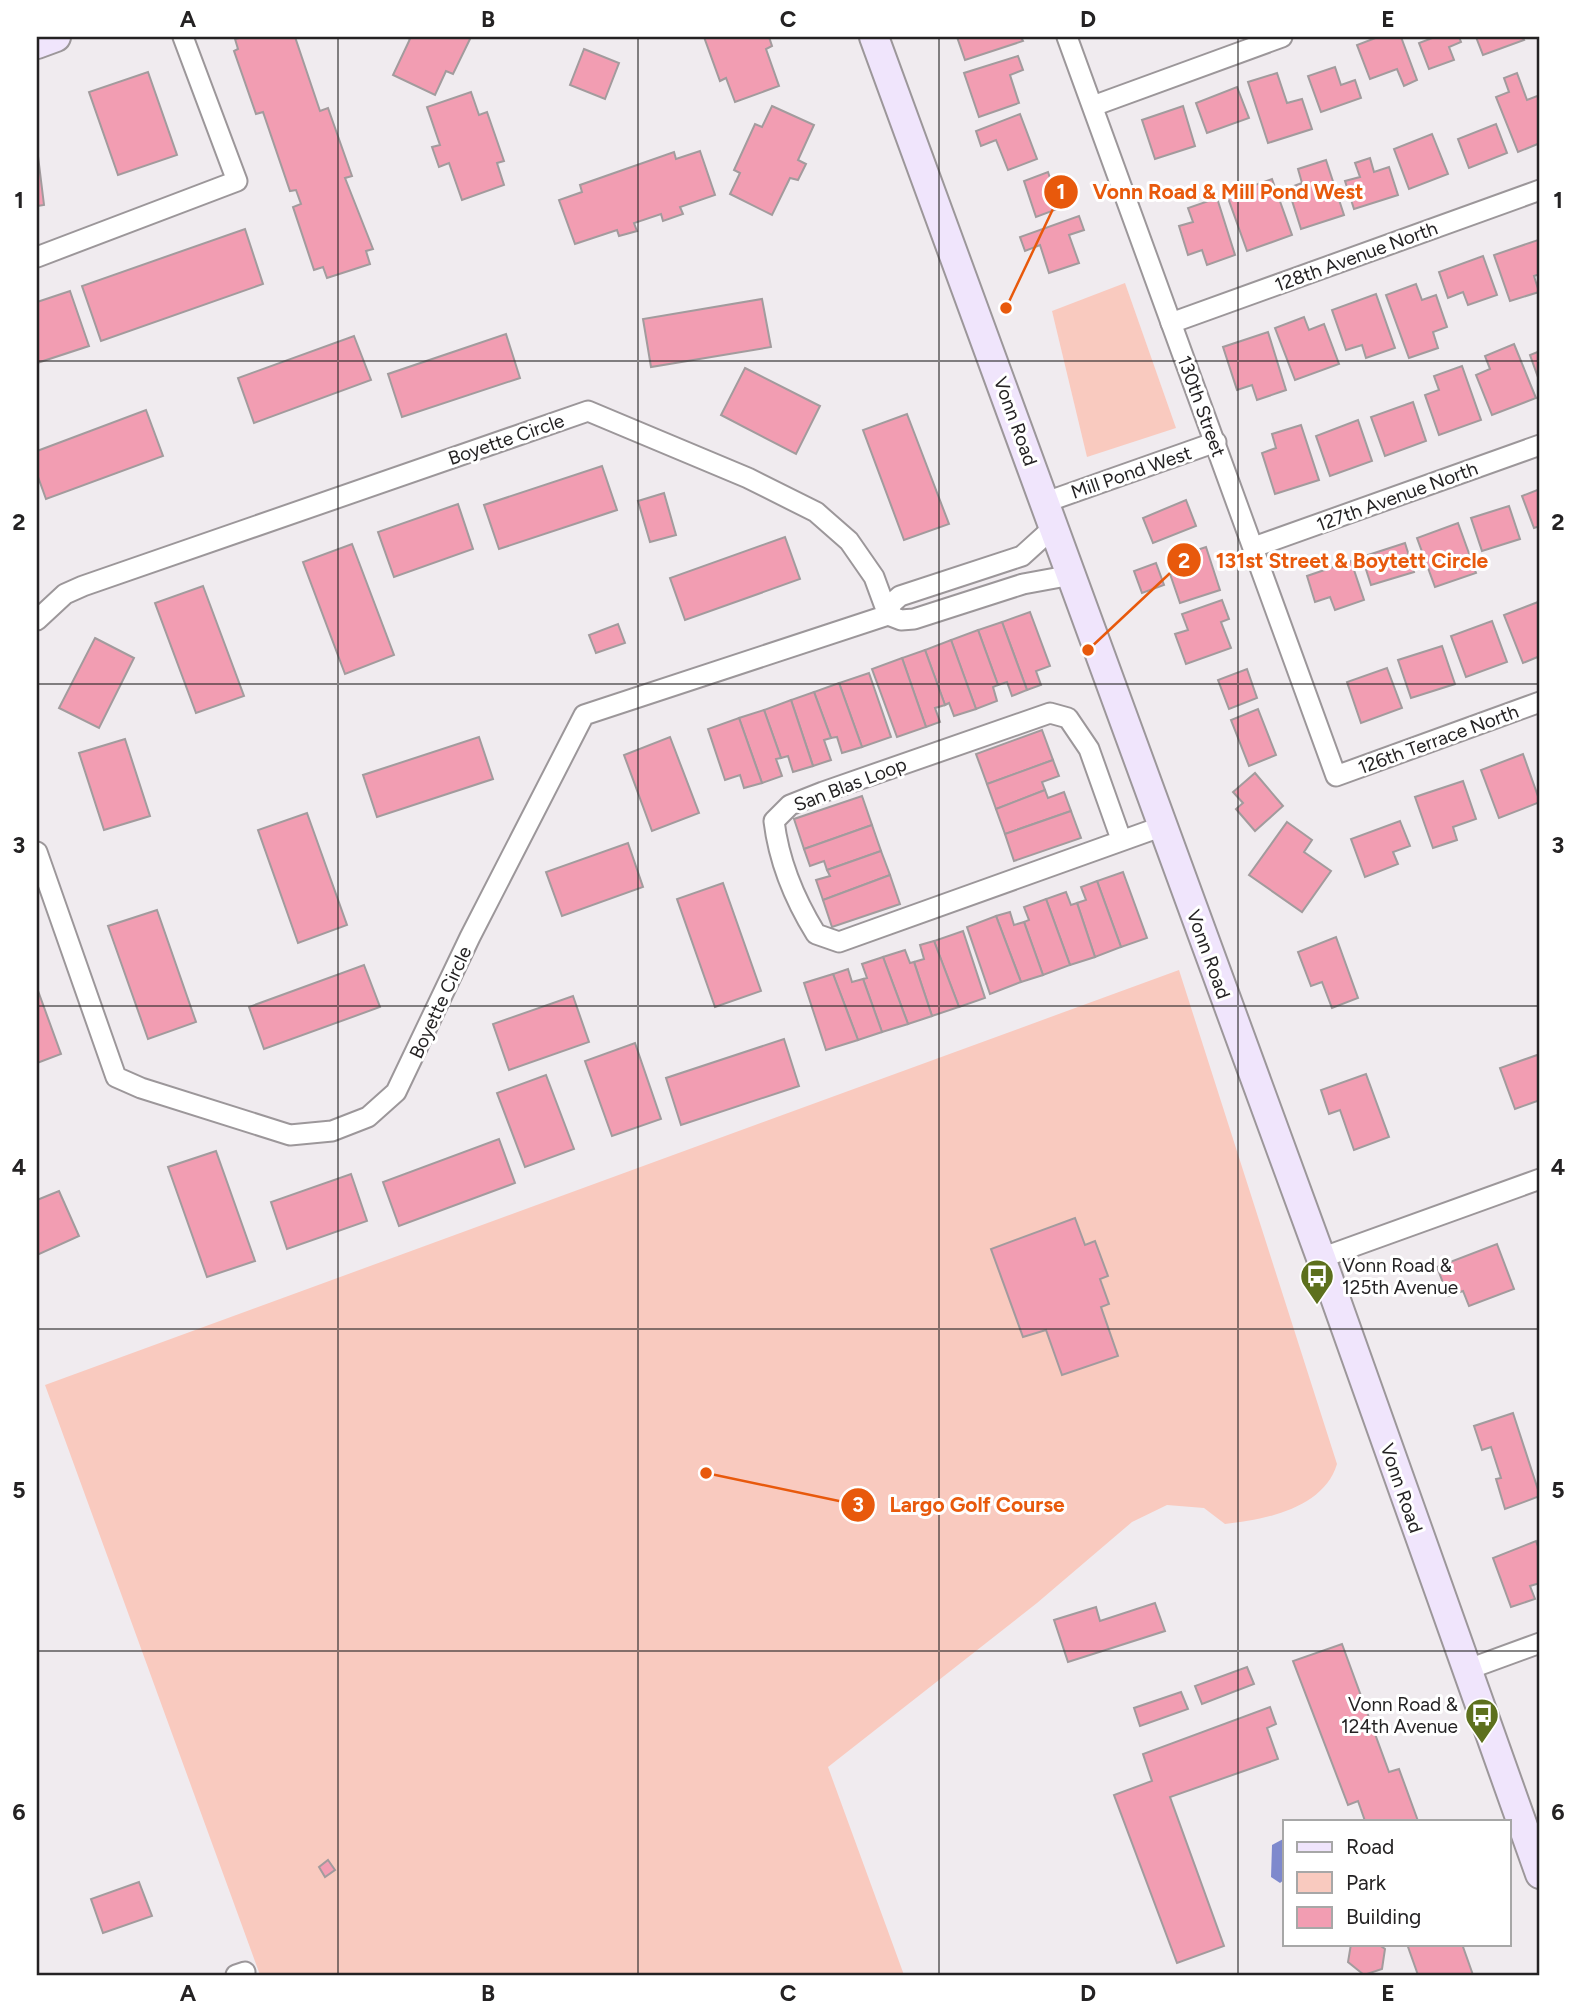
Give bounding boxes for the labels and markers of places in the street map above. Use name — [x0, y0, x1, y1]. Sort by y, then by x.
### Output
callout: Vonn Road & Mill Pond West — [1044, 171, 1377, 213]
callout: 131st Street & Boytett Circle — [1167, 539, 1502, 581]
place label: Vonn Road & 125th Avenue — [1342, 1254, 1458, 1299]
bus stop icon: Vonn Road & 125th Avenue — [1298, 1257, 1336, 1306]
callout: Largo Golf Course — [841, 1484, 1079, 1526]
place label: Vonn Road & 124th Avenue — [1341, 1693, 1459, 1738]
bus stop icon: Vonn Road & 124th Avenue — [1463, 1696, 1501, 1745]

